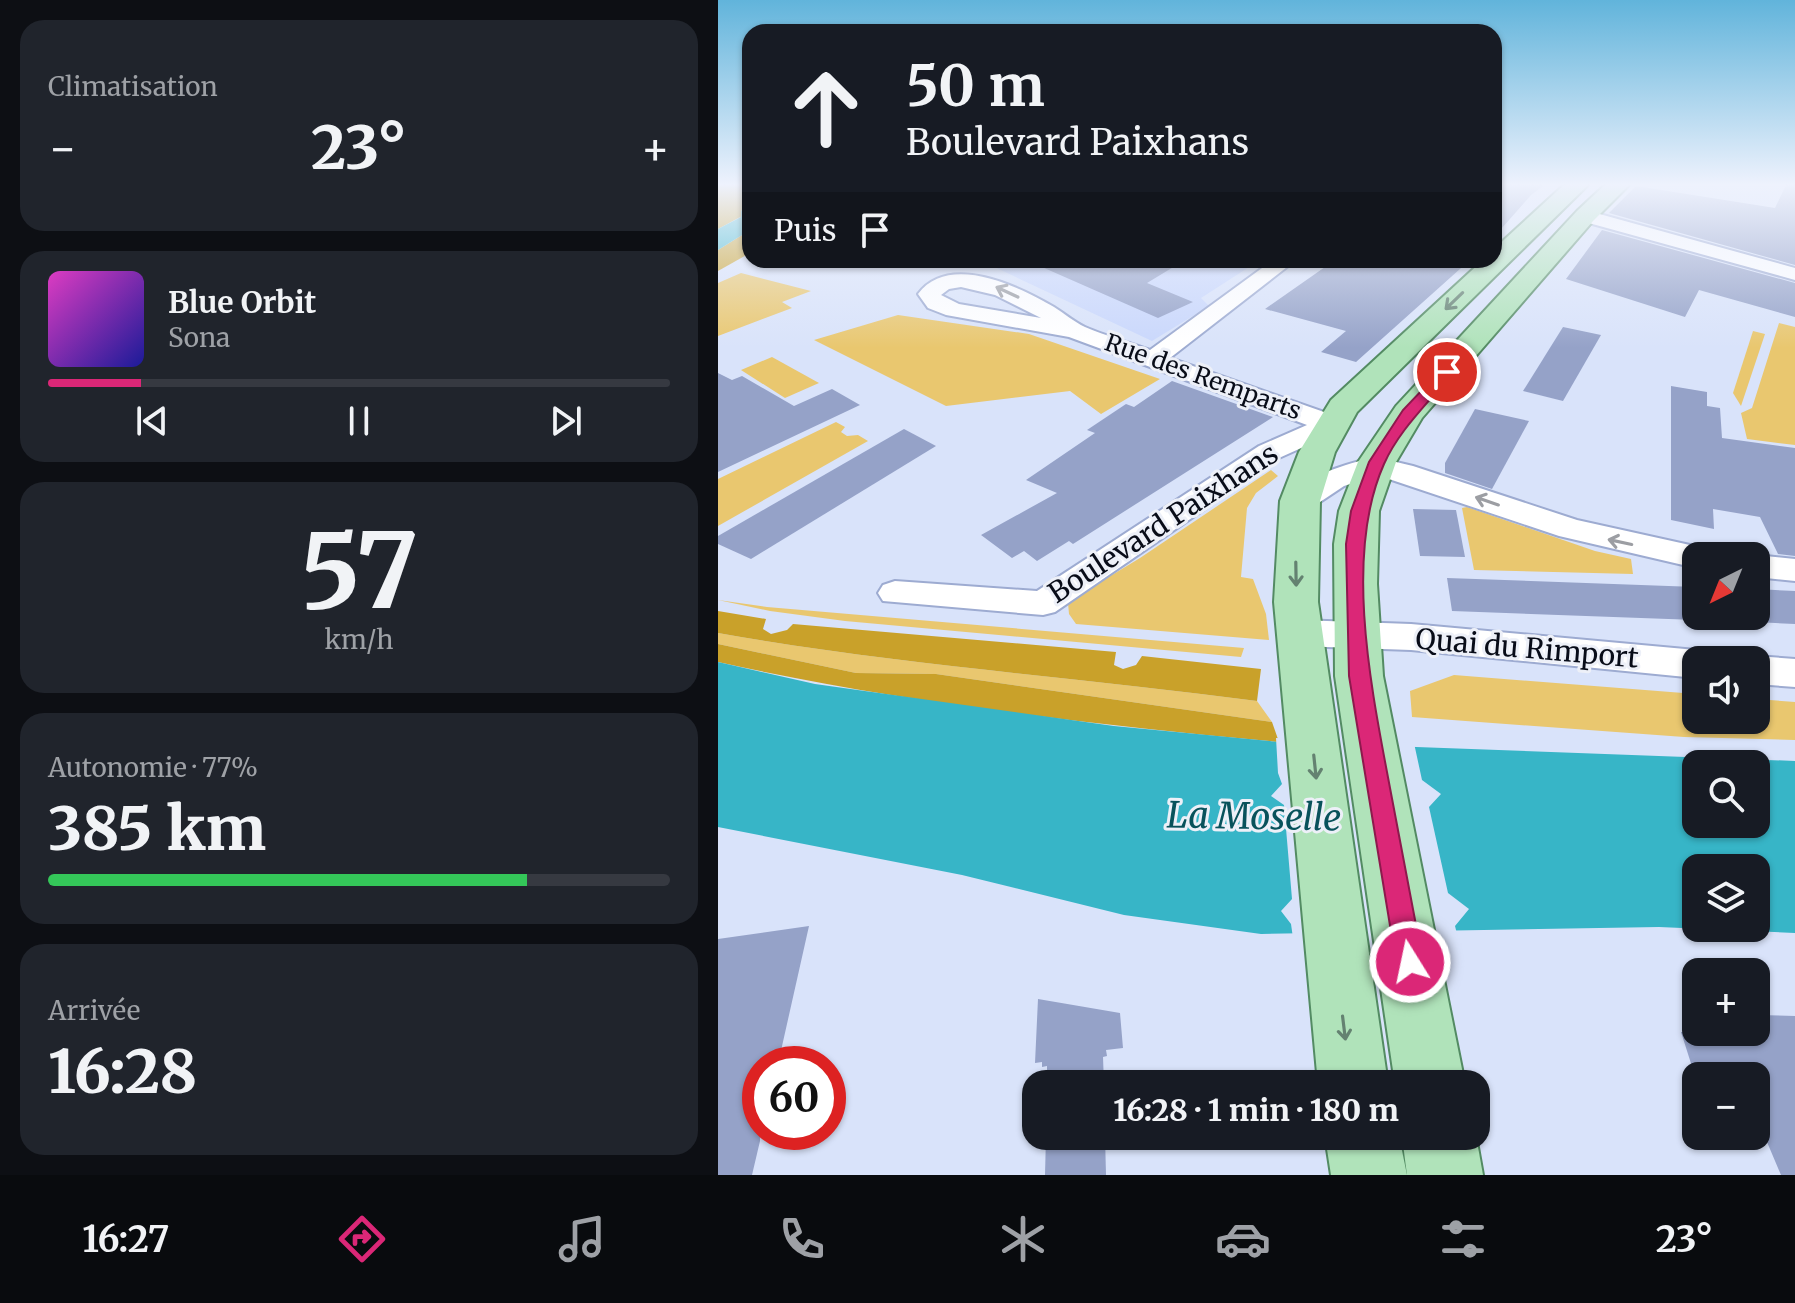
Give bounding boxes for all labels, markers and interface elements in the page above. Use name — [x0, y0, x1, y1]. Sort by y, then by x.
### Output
text: 50 m — [906, 51, 1045, 121]
icon: ahead — [774, 56, 878, 160]
text: Climatisation — [48, 70, 218, 103]
text: 23° — [311, 110, 407, 185]
text: Boulevard Paixhans — [906, 120, 1249, 165]
text: − — [48, 121, 77, 176]
text: + — [641, 121, 670, 176]
icon: arrive — [853, 208, 897, 252]
text: Puis — [774, 211, 837, 249]
text: Blue Orbit — [168, 283, 316, 321]
one-way arrow — [995, 284, 1019, 299]
one-way arrow — [1444, 291, 1464, 310]
text: Sona — [168, 321, 230, 354]
street label: Rue des Remparts — [1101, 327, 1306, 426]
pin — [1413, 338, 1481, 406]
icon: arrive — [1425, 350, 1469, 394]
icon: previous — [130, 399, 174, 443]
icon: pause — [337, 399, 381, 443]
icon: next — [544, 399, 588, 443]
street label: Boulevard Paixhans — [1041, 435, 1285, 611]
one-way arrow — [1474, 492, 1499, 507]
text: 57 — [300, 506, 418, 636]
one-way arrow — [1607, 533, 1633, 548]
north arrow — [1682, 542, 1770, 630]
map controls — [1682, 542, 1770, 1150]
one-way arrow — [1288, 560, 1303, 587]
street label: Quai du Rimport — [1414, 620, 1640, 676]
text: km/h — [325, 623, 393, 656]
button: sound — [1682, 646, 1770, 734]
button: search — [1682, 750, 1770, 838]
text: Autonomie · 77% — [48, 751, 258, 784]
one-way arrow — [1307, 753, 1322, 780]
text: 385 km — [48, 791, 266, 866]
water label: La Moselle — [1166, 792, 1342, 841]
button: layers — [1682, 854, 1770, 942]
position arrow — [1368, 920, 1452, 1004]
button: + — [1682, 958, 1770, 1046]
text: Arrivée — [48, 994, 140, 1027]
one-way arrow — [1337, 1014, 1352, 1041]
text: 16:28 — [48, 1034, 197, 1109]
speed limit sign: 60 — [742, 1046, 846, 1150]
button: − — [1682, 1062, 1770, 1150]
text: 16:28 · 1 min · 180 m — [1113, 1091, 1399, 1129]
icon: directions — [334, 1211, 390, 1267]
icon: music — [554, 1211, 610, 1267]
icon: phone — [774, 1211, 830, 1267]
icon: climate — [995, 1211, 1051, 1267]
icon: car — [1215, 1211, 1271, 1267]
icon: filters — [1435, 1211, 1491, 1267]
text: 16:27 — [82, 1217, 169, 1262]
text: 23° — [1656, 1217, 1713, 1262]

